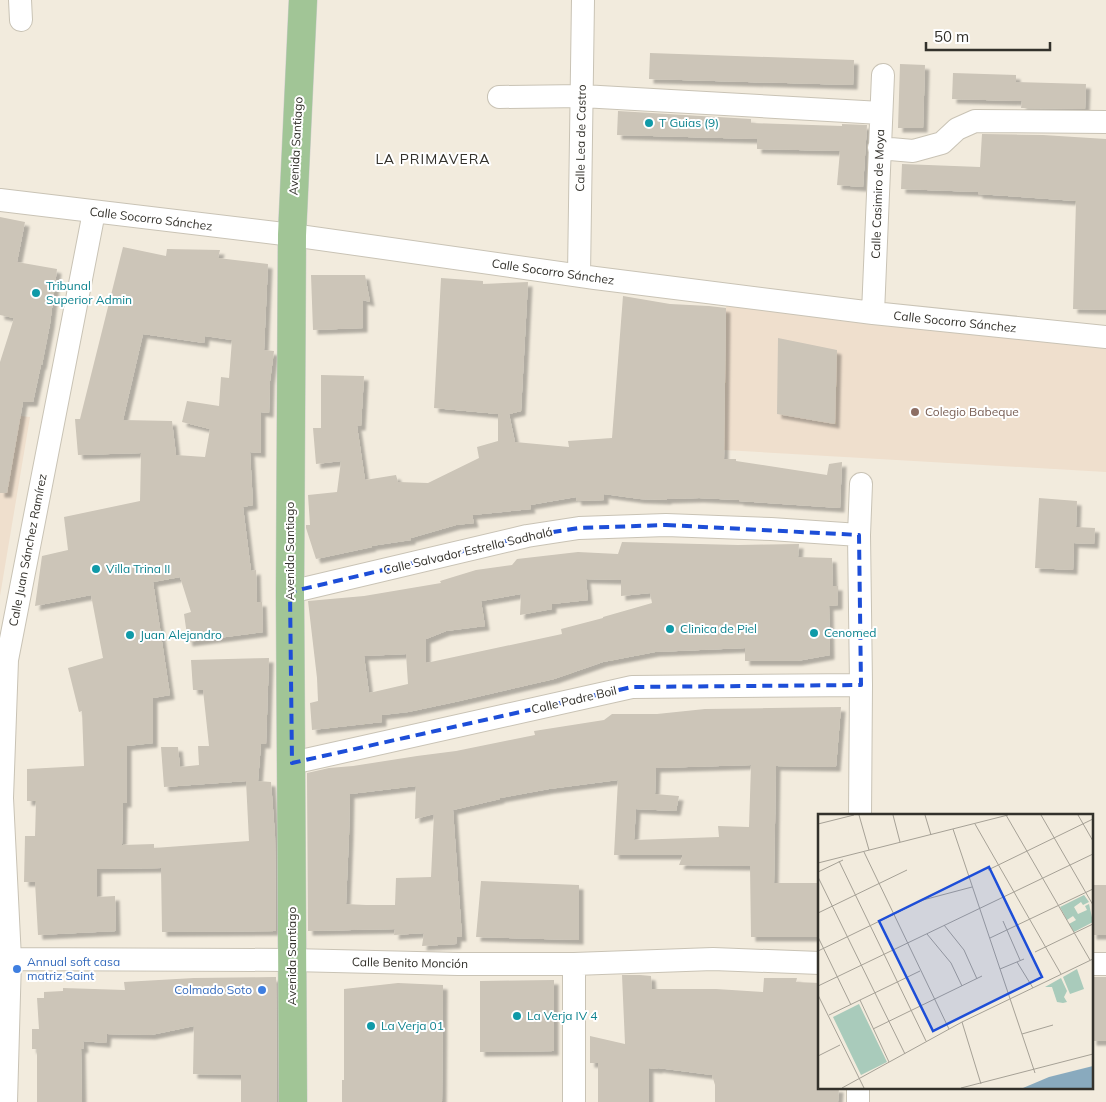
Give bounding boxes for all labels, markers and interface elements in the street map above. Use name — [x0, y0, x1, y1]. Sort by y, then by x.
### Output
scale bar — [926, 20, 1050, 52]
text: 50 m — [934, 27, 969, 46]
street label: Calle Lea de Castro — [572, 84, 589, 192]
street label: Avenida Santiago — [285, 96, 306, 196]
place label: T Guias (9) — [659, 115, 719, 130]
marker: T Guias (9) — [643, 117, 655, 129]
street label: Calle Casimiro de Moya — [868, 129, 887, 259]
district label: LA PRIMAVERA — [375, 150, 491, 168]
street label: Calle Socorro Sánchez — [89, 204, 213, 233]
street label: Calle Socorro Sánchez — [491, 255, 615, 288]
place label: Tribunal Superior Admin — [46, 278, 132, 307]
marker: Tribunal Superior Admin — [30, 287, 42, 299]
street label: Calle Socorro Sánchez — [893, 308, 1017, 335]
place label: Colegio Babeque — [925, 404, 1019, 419]
marker: Colegio Babeque — [909, 406, 921, 418]
street label: Calle Juan Sánchez Ramírez — [5, 472, 50, 628]
street label: Avenida Santiago — [282, 501, 297, 600]
street label: Calle Salvador Estrella Sadhalá — [382, 524, 554, 577]
place label: Villa Trina II — [106, 561, 170, 576]
marker: Villa Trina II — [90, 563, 102, 575]
place label: Clinica de Piel — [680, 621, 757, 636]
marker: Clinica de Piel — [664, 623, 676, 635]
place label: Cenomed — [824, 625, 876, 640]
place label: Juan Alejandro — [140, 627, 222, 642]
marker: Cenomed — [808, 627, 820, 639]
marker: Juan Alejandro — [124, 629, 136, 641]
street label: Calle Padre Boil — [530, 682, 618, 717]
inset map — [818, 814, 1094, 1090]
street label: Avenida Santiago — [284, 906, 299, 1005]
place label: Annual soft casa matriz Saint — [27, 954, 120, 983]
street label: Calle Benito Monción — [352, 954, 468, 971]
marker: Annual soft casa matriz Saint — [11, 963, 23, 975]
place label: Colmado Soto — [174, 982, 252, 997]
marker: Colmado Soto — [256, 984, 268, 996]
place label: La Verja IV 4 — [527, 1008, 597, 1023]
marker: La Verja IV 4 — [511, 1010, 523, 1022]
place label: La Verja 01 — [381, 1018, 444, 1033]
marker: La Verja 01 — [365, 1020, 377, 1032]

